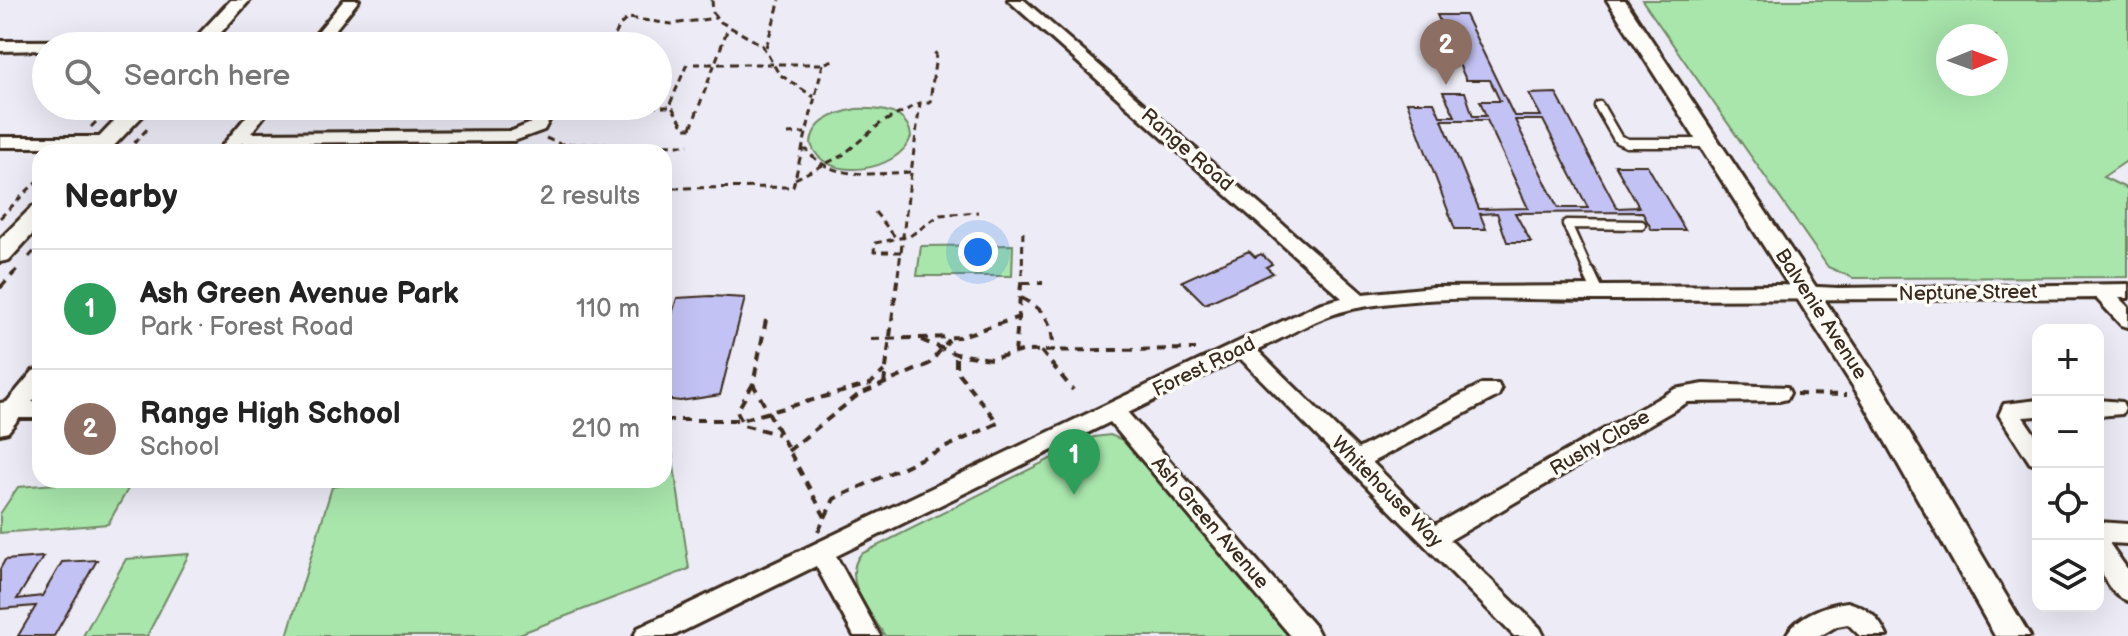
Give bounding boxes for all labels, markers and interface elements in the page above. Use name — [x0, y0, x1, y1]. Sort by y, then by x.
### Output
pin: 2 — [1420, 19, 1472, 85]
north arrow — [1936, 24, 2008, 96]
search box — [32, 32, 672, 120]
icon: search — [60, 54, 104, 98]
text: Search here — [124, 58, 290, 94]
street label: Range Road — [1136, 104, 1238, 196]
text: Nearby — [64, 176, 178, 217]
text: 2 results — [540, 181, 640, 212]
your location — [958, 232, 998, 272]
street label: Balvenie Avenue — [1770, 244, 1872, 384]
text: Ash Green Avenue Park — [140, 276, 459, 312]
street label: Neptune Street — [1899, 280, 2037, 306]
text: 1 — [85, 294, 95, 325]
text: 110 m — [576, 294, 640, 325]
text: Park · Forest Road — [140, 312, 354, 343]
map controls — [2032, 324, 2104, 612]
button: + — [2032, 324, 2104, 396]
street label: Forest Road — [1149, 332, 1259, 402]
text: Range High School — [140, 396, 401, 432]
button: − — [2032, 396, 2104, 468]
street label: Rushy Close — [1546, 405, 1654, 481]
text: 2 — [82, 414, 98, 445]
text: 210 m — [571, 414, 640, 445]
pin: 1 — [1048, 429, 1100, 495]
street label: Whitehouse Way — [1326, 431, 1448, 553]
text: School — [140, 432, 219, 463]
street label: Ash Green Avenue — [1146, 452, 1274, 594]
button: locate — [2032, 468, 2104, 540]
button: layers — [2032, 540, 2104, 612]

